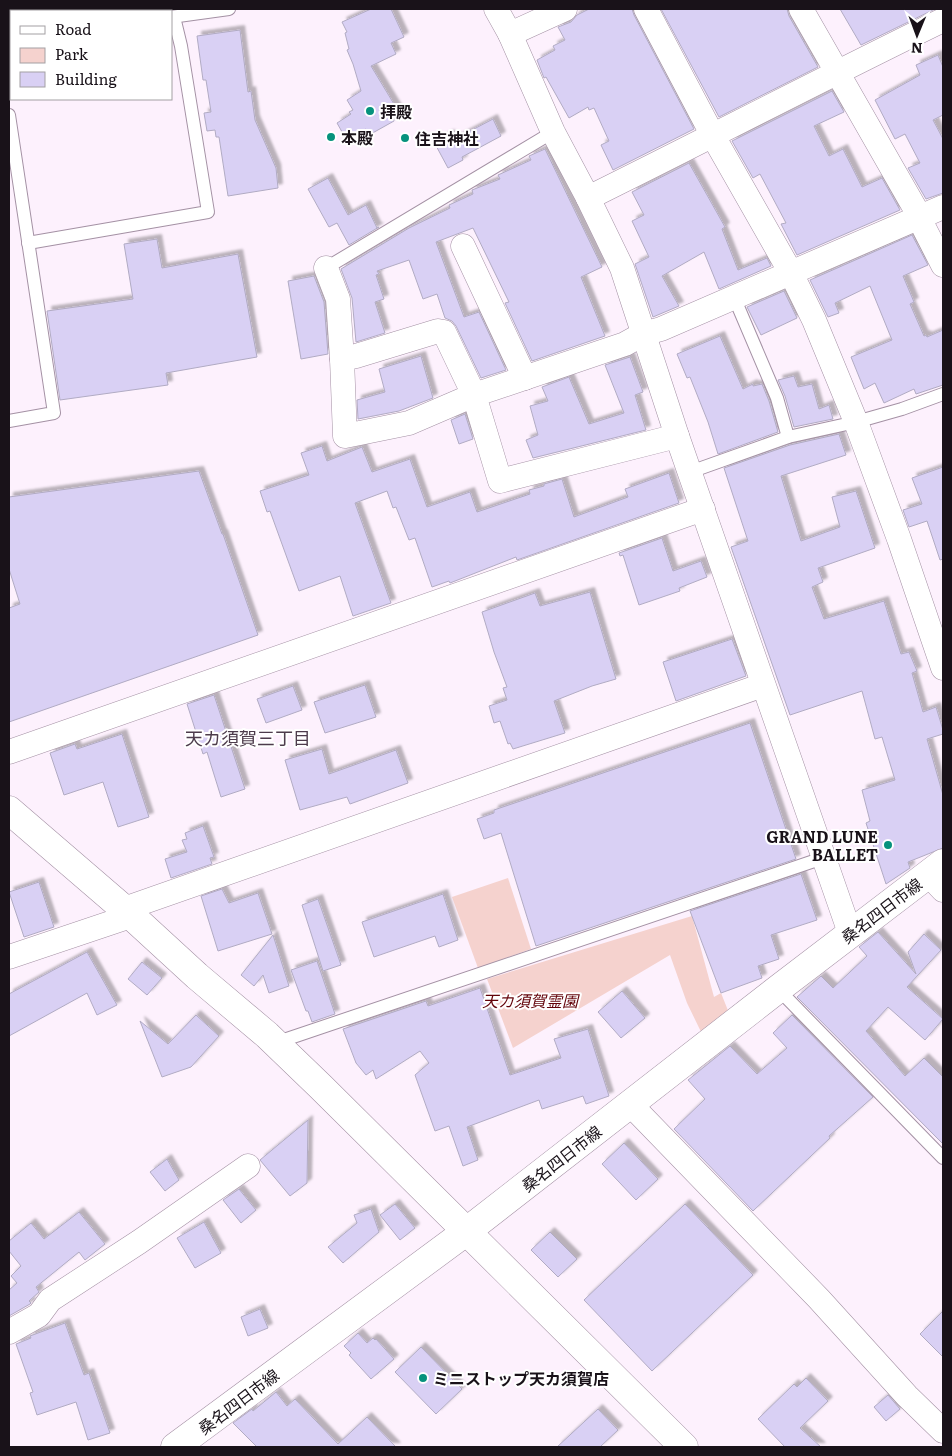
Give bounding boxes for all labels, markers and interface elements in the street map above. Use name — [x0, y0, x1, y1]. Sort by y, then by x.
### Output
legend — [10, 10, 172, 100]
north arrow — [892, 10, 942, 60]
text: Road — [55, 17, 91, 40]
text: N — [910, 39, 923, 59]
text: Park — [55, 42, 89, 65]
text: Building — [55, 67, 117, 90]
place label: 拝殿 — [380, 99, 412, 123]
marker: 拝殿 — [364, 105, 376, 117]
place label: 本殿 — [341, 125, 373, 149]
place label: 住吉神社 — [414, 126, 479, 150]
marker: 本殿 — [325, 131, 337, 143]
marker: 住吉神社 — [399, 132, 411, 144]
district label: 天カ須賀三丁目 — [185, 724, 311, 751]
place label: GRAND LUNE BALLET — [766, 824, 878, 866]
marker: GRAND LUNE BALLET — [882, 839, 894, 851]
street label: 桑名四日市線 — [835, 872, 927, 948]
park label: 天カ須賀霊園 — [482, 988, 580, 1012]
street label: 桑名四日市線 — [516, 1119, 606, 1197]
street label: 桑名四日市線 — [192, 1363, 284, 1439]
place label: ミニストップ天カ須賀店 — [433, 1366, 609, 1390]
marker: ミニストップ天カ須賀店 — [417, 1372, 429, 1384]

